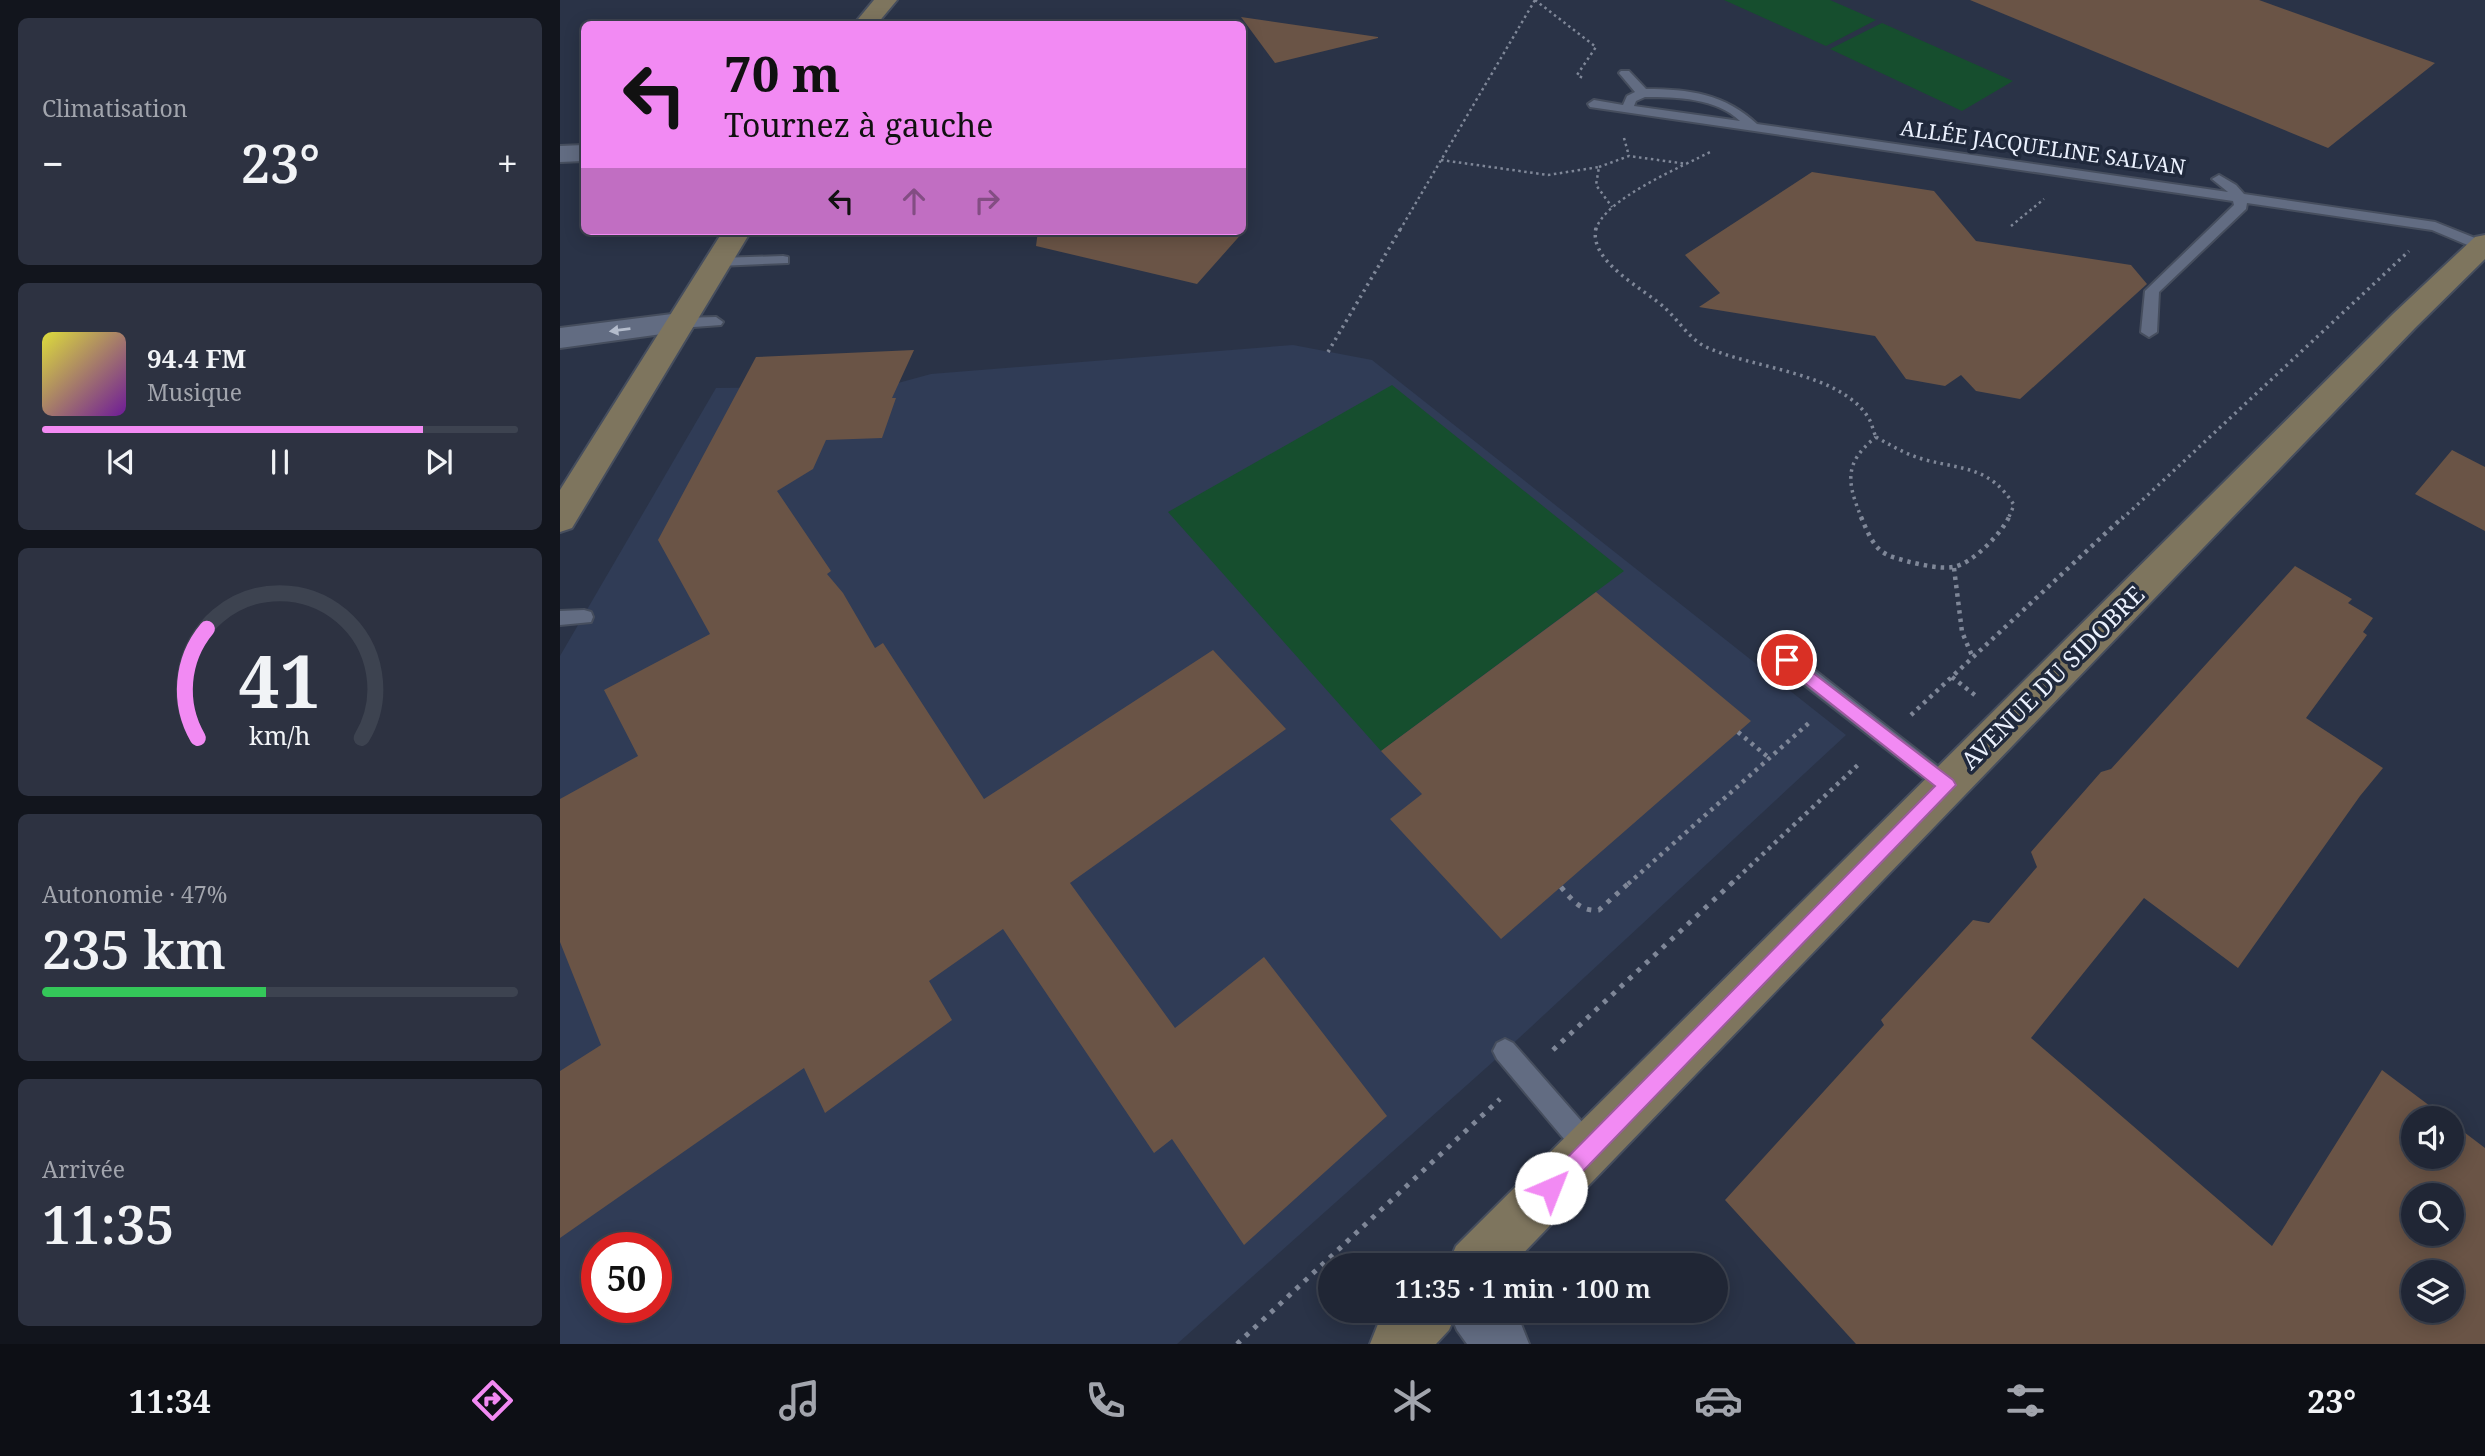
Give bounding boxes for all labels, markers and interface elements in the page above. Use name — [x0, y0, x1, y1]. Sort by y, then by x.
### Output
text: 70 m — [724, 40, 840, 106]
icon: left — [609, 49, 700, 140]
text: Climatisation — [42, 92, 188, 124]
text: Tournez à gauche — [724, 103, 993, 146]
street label: ALLÉE JACQUELINE SALVAN — [1899, 113, 2188, 181]
text: 23° — [241, 127, 320, 198]
text: − — [42, 137, 64, 189]
text: + — [497, 137, 518, 189]
icon: left — [822, 182, 860, 220]
icon: ahead — [895, 182, 933, 220]
icon: right — [968, 182, 1006, 220]
one-way arrow — [609, 325, 631, 336]
text: 94.4 FM — [147, 340, 246, 376]
text: Musique — [147, 376, 242, 408]
icon: previous — [102, 443, 140, 481]
icon: pause — [261, 443, 299, 481]
icon: next — [420, 443, 458, 481]
street label: AVENUE DU SIDOBRE — [1953, 578, 2151, 776]
text: 41 — [239, 630, 321, 729]
pin — [1757, 630, 1817, 690]
icon: arrive — [1768, 641, 1806, 679]
text: km/h — [249, 718, 311, 752]
text: Autonomie · 47% — [42, 878, 227, 910]
text: 235 km — [42, 913, 226, 984]
map controls — [2401, 1106, 2464, 1323]
button: sound — [2401, 1106, 2464, 1169]
position arrow — [1514, 1151, 1588, 1225]
text: Arrivée — [42, 1153, 125, 1185]
button: search — [2401, 1183, 2464, 1246]
text: 11:35 — [42, 1188, 175, 1259]
speed limit sign: 50 — [581, 1232, 672, 1323]
button: layers — [2401, 1260, 2464, 1323]
text: 11:35 · 1 min · 100 m — [1395, 1270, 1651, 1306]
icon: directions — [468, 1376, 517, 1425]
icon: music — [775, 1376, 824, 1425]
icon: phone — [1081, 1376, 1130, 1425]
icon: climate — [1388, 1376, 1437, 1425]
icon: car — [1694, 1376, 1743, 1425]
icon: filters — [2001, 1376, 2050, 1425]
text: 11:34 — [129, 1379, 211, 1422]
text: 23° — [2307, 1379, 2356, 1422]

